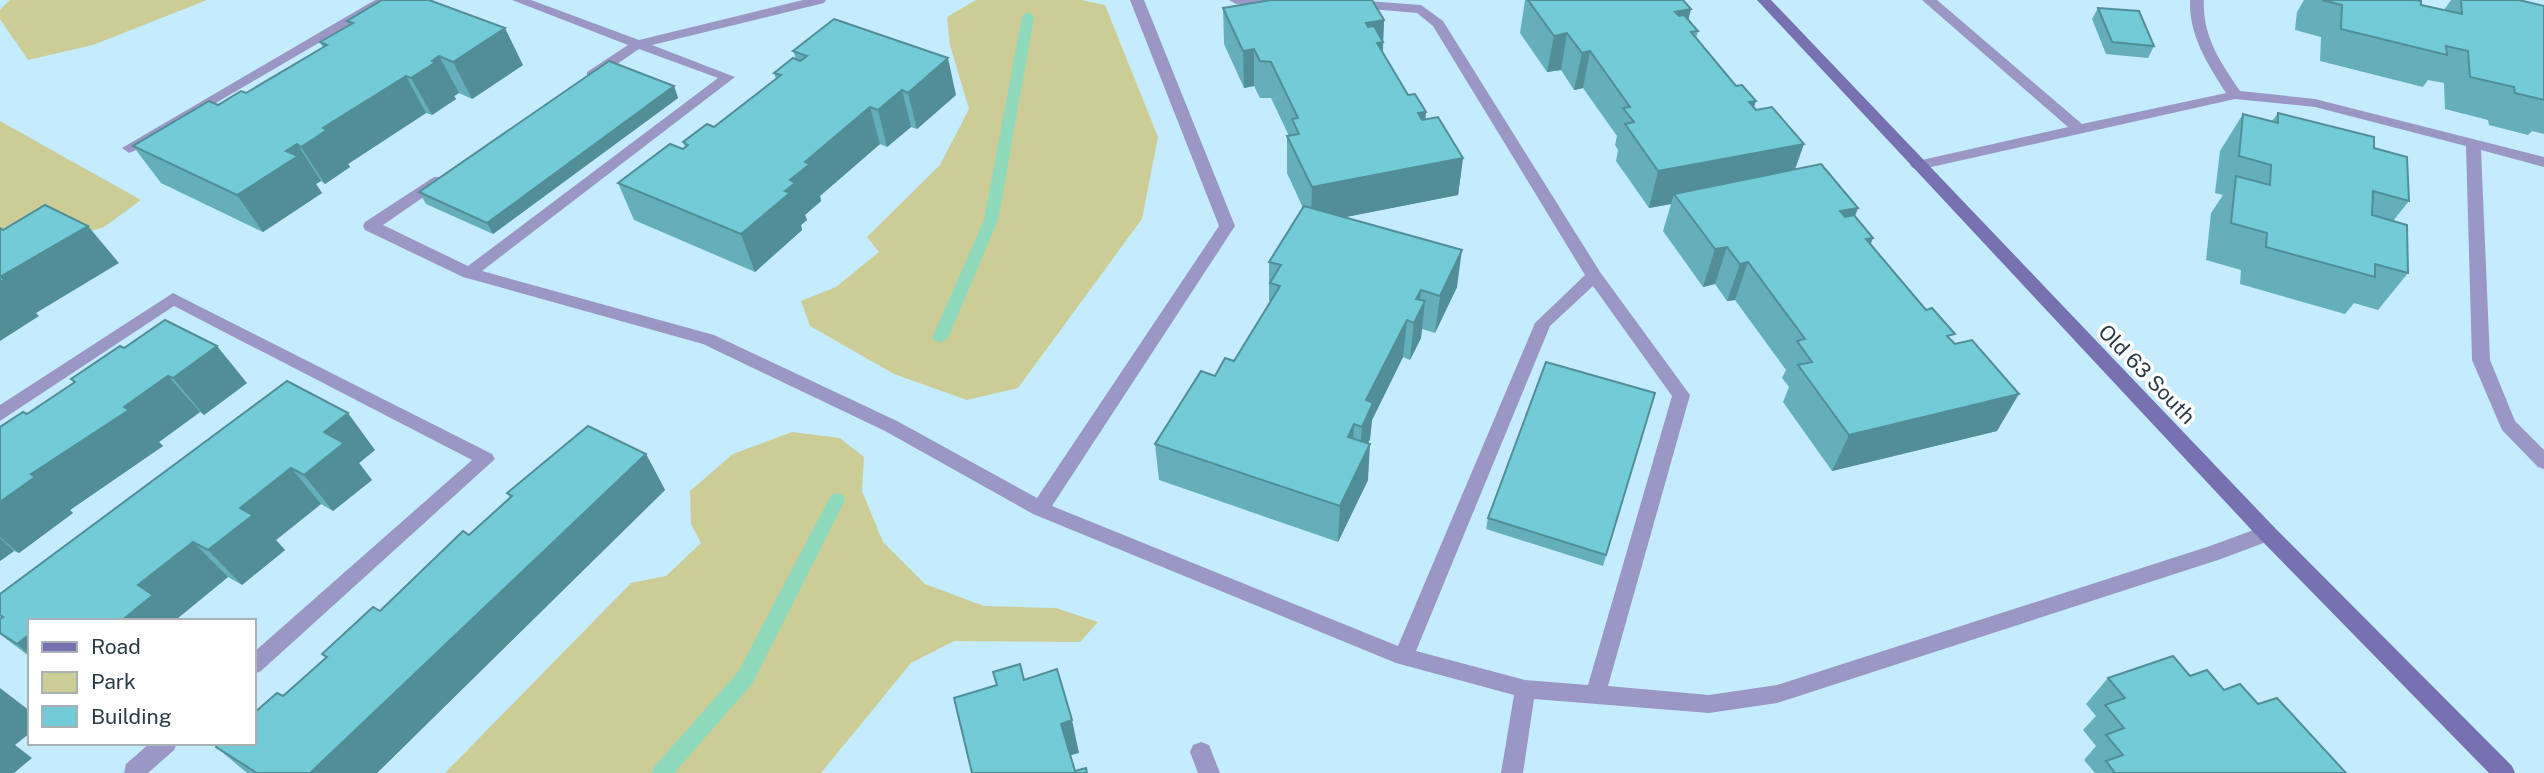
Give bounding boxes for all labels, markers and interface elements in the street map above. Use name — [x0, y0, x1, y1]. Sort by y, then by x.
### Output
street label: Old 63 South — [2093, 319, 2201, 429]
legend — [28, 619, 256, 745]
text: Road — [91, 634, 141, 659]
text: Park — [91, 669, 136, 694]
text: Building — [91, 704, 172, 729]

